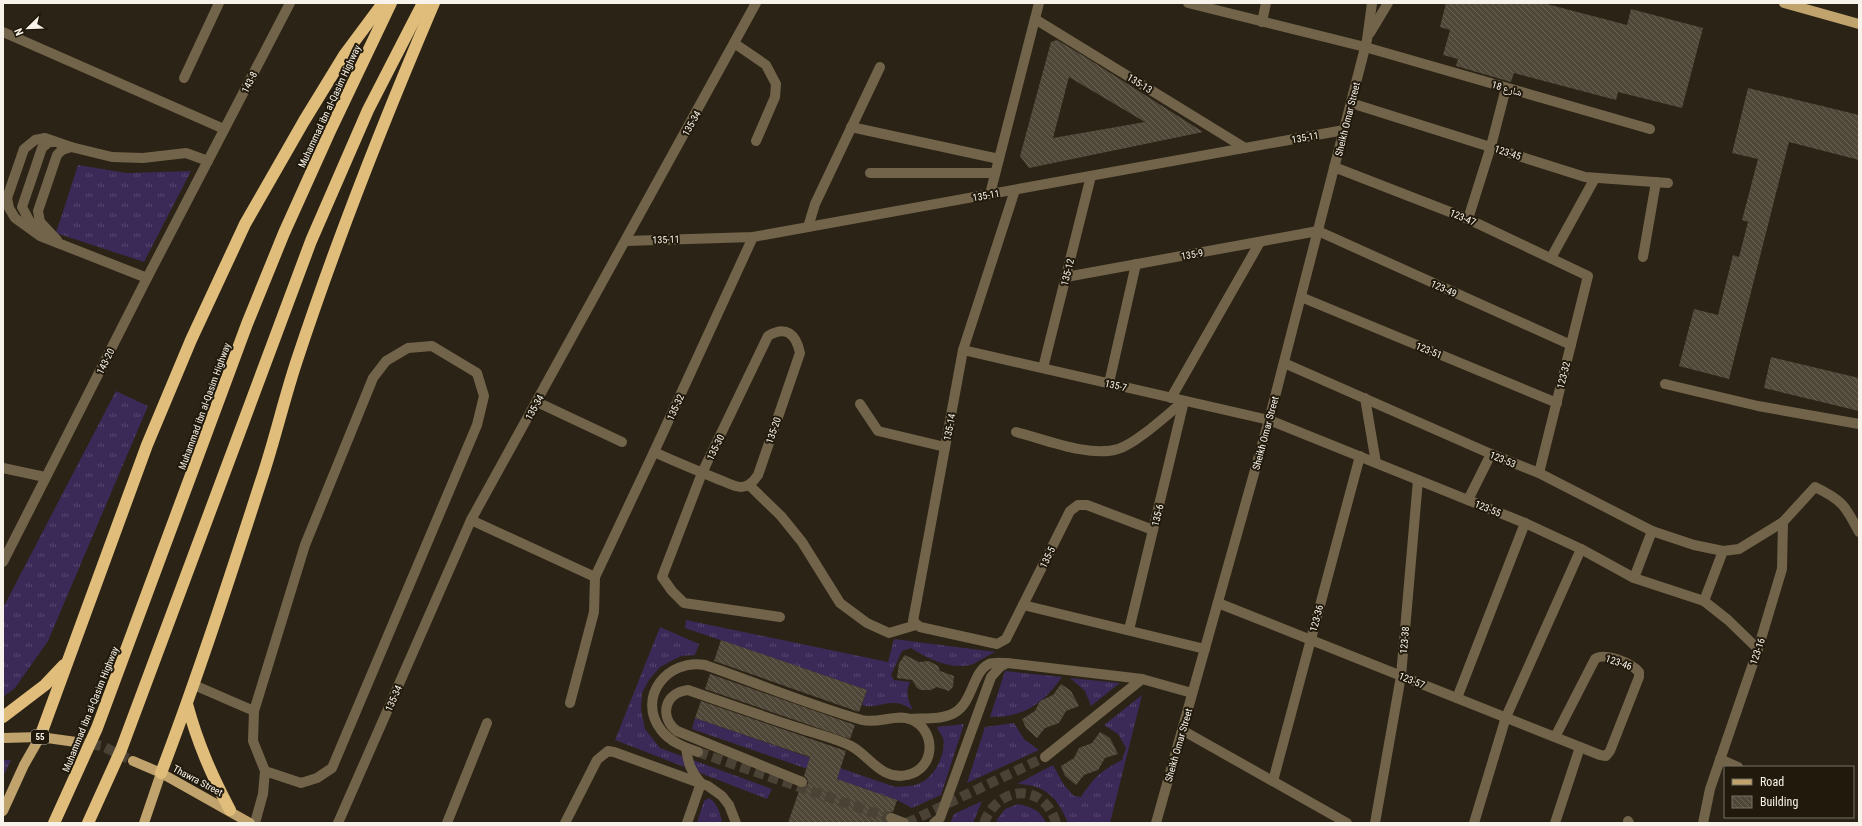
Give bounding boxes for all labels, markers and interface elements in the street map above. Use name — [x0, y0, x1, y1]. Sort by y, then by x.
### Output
north arrow — [8, 8, 48, 48]
text: N — [12, 26, 27, 37]
street label: Muhammad ibn al-Qasim Highway — [296, 43, 363, 169]
street label: 143-8 — [239, 70, 259, 95]
street label: 135-13 — [1125, 72, 1154, 95]
street label: شارع 18 — [1490, 79, 1524, 99]
street label: Sheikh Omar Street — [1333, 81, 1362, 157]
street label: 135-34 — [680, 109, 703, 138]
street label: 135-11 — [1291, 130, 1319, 145]
street label: 123-45 — [1493, 143, 1523, 162]
street label: 135-11 — [972, 188, 1000, 203]
street label: 123-47 — [1448, 207, 1478, 228]
street label: 135-11 — [652, 234, 680, 245]
street label: 135-9 — [1180, 247, 1204, 262]
street label: 135-12 — [1059, 258, 1076, 287]
street label: 123-49 — [1429, 278, 1458, 299]
street label: 123-51 — [1414, 340, 1443, 361]
street label: Muhammad ibn al-Qasim Highway — [176, 341, 233, 471]
street label: 143-20 — [94, 347, 117, 376]
street label: 123-32 — [1555, 361, 1572, 390]
street label: 135-7 — [1104, 378, 1128, 393]
street label: 135-34 — [523, 393, 546, 422]
street label: 135-32 — [665, 393, 686, 422]
street label: Sheikh Omar Street — [1250, 395, 1281, 471]
street label: 135-14 — [941, 413, 957, 441]
street label: 135-20 — [764, 415, 783, 445]
street label: 135-30 — [705, 433, 726, 462]
street label: 123-53 — [1488, 449, 1518, 470]
street label: 123-55 — [1473, 498, 1503, 519]
street label: 135-6 — [1149, 503, 1166, 527]
street label: 135-5 — [1038, 545, 1057, 570]
street label: 123-36 — [1308, 604, 1325, 633]
street label: 123-38 — [1398, 626, 1411, 654]
street label: 123-16 — [1748, 636, 1767, 666]
street label: Muhammad ibn al-Qasim Highway — [60, 645, 121, 773]
street label: 123-46 — [1604, 653, 1634, 672]
street label: 123-57 — [1397, 670, 1427, 691]
street label: 135-34 — [383, 684, 404, 713]
street label: Sheikh Omar Street — [1163, 707, 1194, 783]
road number: 55 — [31, 730, 49, 744]
street label: Thawra Street — [171, 763, 225, 798]
legend — [1724, 766, 1854, 818]
text: Road — [1760, 775, 1784, 789]
text: Building — [1760, 795, 1798, 809]

